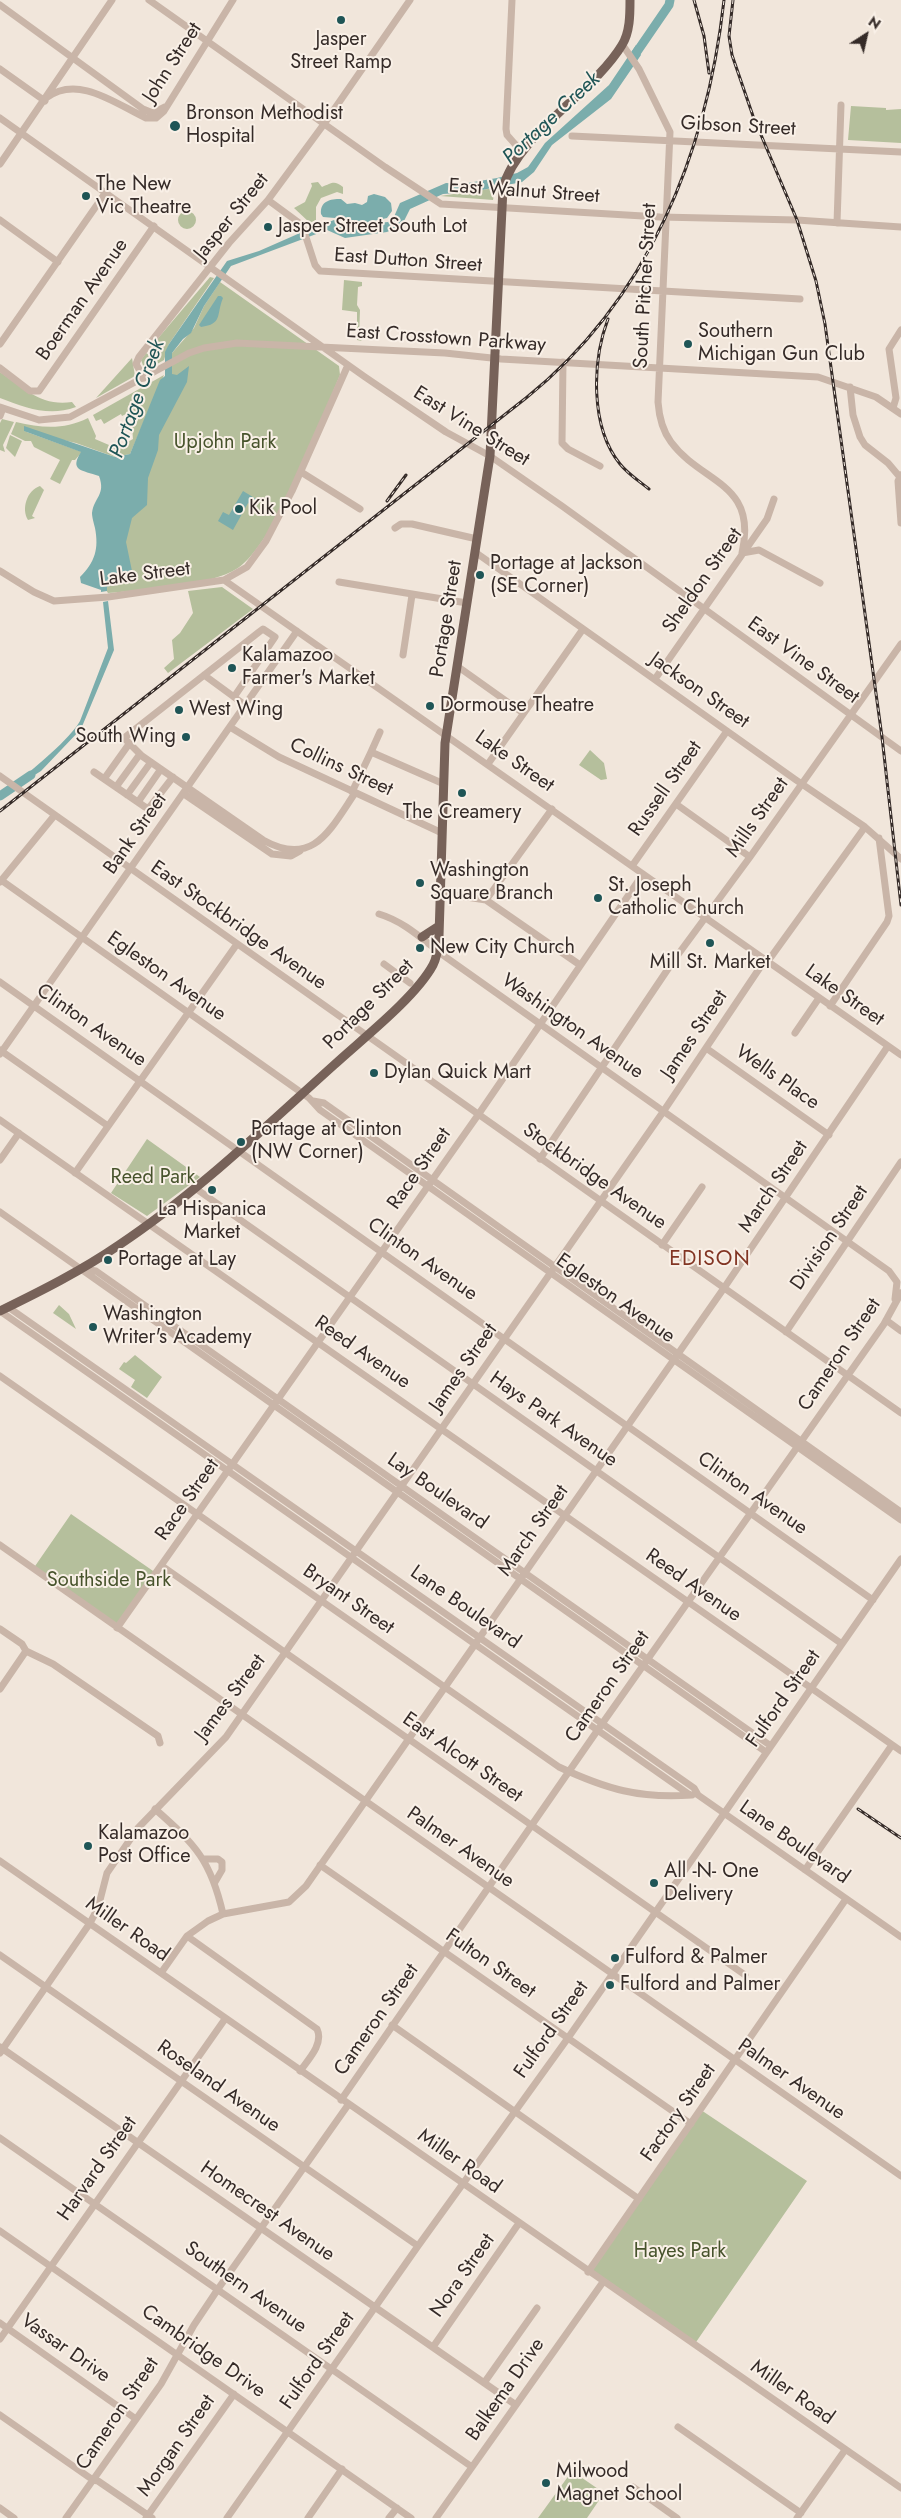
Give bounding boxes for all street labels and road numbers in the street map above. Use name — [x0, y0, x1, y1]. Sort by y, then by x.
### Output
street label: John Street — [138, 19, 208, 107]
street label: Gibson Street — [680, 112, 796, 142]
street label: Jasper Street — [190, 169, 274, 265]
street label: East Walnut Street — [448, 175, 600, 209]
street label: South Pitcher Street — [630, 203, 662, 369]
street label: Boerman Avenue — [32, 234, 134, 366]
street label: East Dutton Street — [333, 244, 483, 278]
street label: East Crosstown Parkway — [345, 320, 547, 358]
street label: East Vine Street — [409, 382, 533, 472]
street label: Sheldon Street — [658, 524, 748, 638]
street label: Lake Street — [98, 558, 192, 592]
street label: Portage Street — [426, 559, 468, 679]
street label: East Vine Street — [742, 612, 864, 710]
street label: Jackson Street — [645, 648, 753, 734]
street label: Lake Street — [470, 726, 558, 798]
street label: Collins Street — [285, 734, 397, 802]
street label: Russell Street — [624, 737, 708, 841]
street label: Mills Street — [722, 773, 794, 863]
street label: Bank Street — [99, 789, 173, 879]
street label: East Stockbridge Avenue — [145, 856, 331, 996]
street label: Egleston Avenue — [102, 927, 230, 1027]
street label: Portage Street — [319, 955, 419, 1055]
street label: Lake Street — [800, 960, 888, 1032]
street label: Washington Avenue — [496, 969, 648, 1085]
street label: Clinton Avenue — [31, 979, 151, 1073]
street label: James Street — [657, 986, 733, 1084]
street label: Wells Place — [730, 1040, 824, 1116]
street label: Stockbridge Avenue — [518, 1118, 670, 1236]
street label: Race Street — [383, 1123, 457, 1215]
street label: March Street — [734, 1136, 814, 1238]
street label: Division Street — [786, 1181, 874, 1295]
street label: Clinton Avenue — [362, 1213, 482, 1307]
street label: Egleston Avenue — [551, 1249, 679, 1349]
street label: Cameron Street — [793, 1294, 887, 1416]
street label: Reed Avenue — [309, 1311, 415, 1395]
street label: James Street — [425, 1319, 503, 1417]
street label: Hays Park Avenue — [484, 1367, 622, 1473]
street label: Clinton Avenue — [692, 1447, 812, 1541]
street label: Lay Boulevard — [382, 1449, 492, 1535]
street label: Race Street — [151, 1454, 225, 1546]
street label: March Street — [494, 1481, 574, 1581]
street label: Reed Avenue — [640, 1544, 746, 1628]
street label: Bryant Street — [298, 1560, 398, 1640]
street label: Lane Boulevard — [405, 1561, 525, 1655]
street label: Cameron Street — [561, 1626, 655, 1748]
street label: Fulford Street — [742, 1646, 826, 1752]
street label: James Street — [191, 1650, 271, 1746]
street label: East Alcott Street — [397, 1708, 527, 1808]
street label: Lane Boulevard — [734, 1796, 854, 1890]
street label: Palmer Avenue — [402, 1802, 518, 1894]
street label: Miller Road — [80, 1892, 174, 1968]
street label: Fulton Street — [440, 1924, 540, 2004]
street label: Cameron Street — [330, 1959, 424, 2081]
street label: Fulford Street — [510, 1977, 594, 2083]
street label: Palmer Avenue — [733, 2034, 849, 2126]
street label: Roseland Avenue — [152, 2036, 284, 2138]
street label: Factory Street — [636, 2059, 722, 2167]
street label: Harvard Street — [53, 2112, 143, 2226]
street label: Miller Road — [412, 2124, 506, 2200]
street label: Homecrest Avenue — [195, 2157, 339, 2267]
street label: Nora Street — [425, 2230, 501, 2322]
street label: Southern Avenue — [179, 2237, 311, 2339]
street label: Cambridge Drive — [136, 2300, 270, 2404]
street label: Fulford Street — [276, 2308, 360, 2414]
street label: Vassar Drive — [16, 2309, 114, 2389]
street label: Balkema Drive — [462, 2334, 550, 2446]
street label: Cameron Street — [71, 2353, 165, 2475]
street label: Miller Road — [745, 2355, 839, 2431]
street label: Morgan Street — [133, 2390, 221, 2502]

